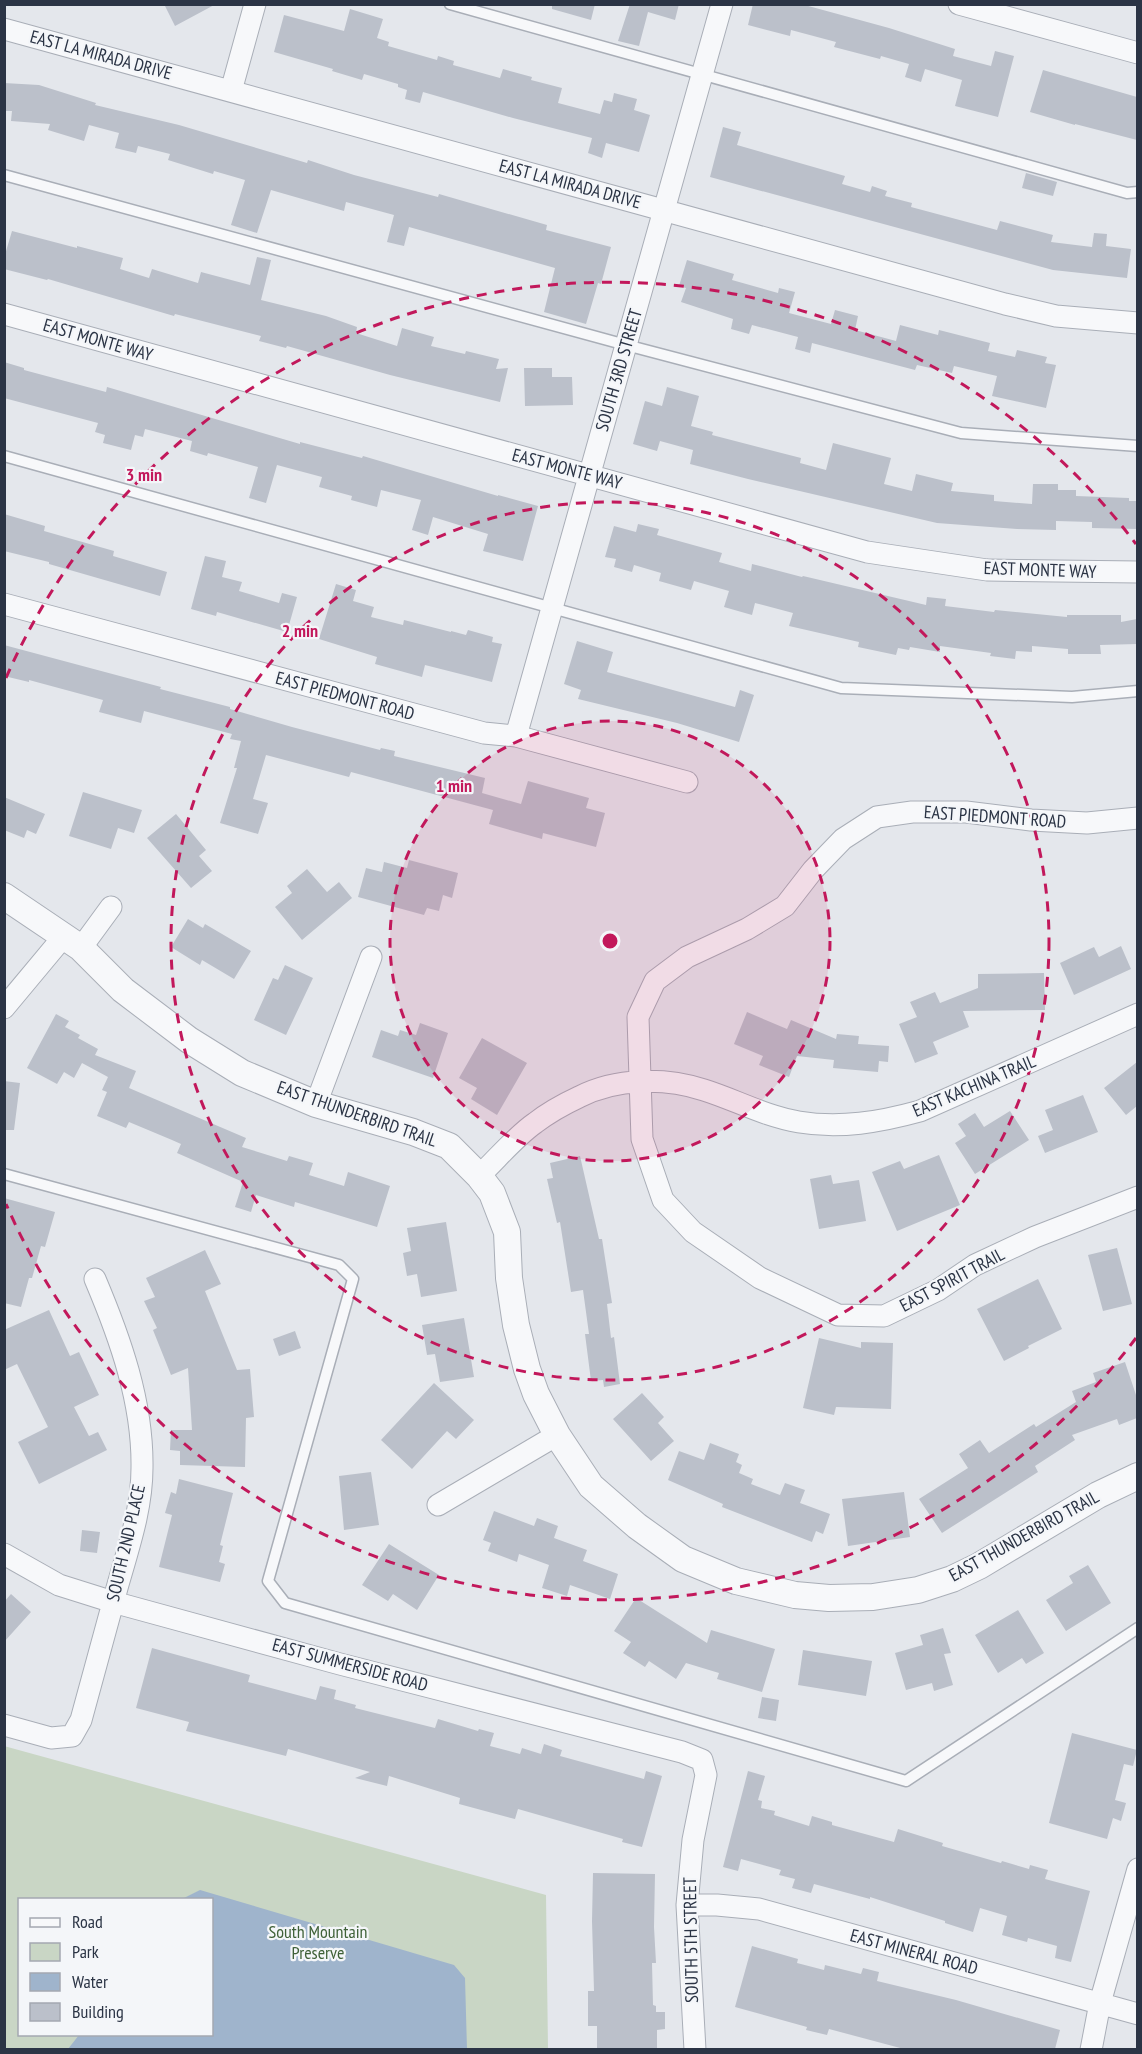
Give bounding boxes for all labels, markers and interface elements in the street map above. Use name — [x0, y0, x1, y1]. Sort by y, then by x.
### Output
street label: EAST LA MIRADA DRIVE — [28, 25, 175, 85]
street label: EAST LA MIRADA DRIVE — [497, 154, 644, 214]
street label: SOUTH 3RD STREET — [590, 306, 647, 434]
street label: EAST MONTE WAY — [41, 313, 156, 366]
street label: EAST MONTE WAY — [510, 443, 625, 494]
text: 3 min — [126, 463, 162, 486]
street label: EAST MONTE WAY — [983, 556, 1098, 583]
text: 2 min — [282, 619, 318, 642]
street label: EAST PIEDMONT ROAD — [273, 666, 417, 725]
text: 1 min — [436, 774, 472, 797]
street label: EAST PIEDMONT ROAD — [923, 800, 1067, 833]
centre of rings — [600, 931, 620, 951]
street label: EAST KACHINA TRAIL — [909, 1049, 1039, 1122]
street label: EAST THUNDERBIRD TRAIL — [274, 1075, 441, 1152]
street label: EAST SPIRIT TRAIL — [895, 1242, 1009, 1317]
street label: SOUTH 2ND PLACE — [101, 1482, 150, 1604]
street label: EAST THUNDERBIRD TRAIL — [945, 1485, 1103, 1586]
street label: EAST SUMMERSIDE ROAD — [270, 1633, 430, 1696]
street label: SOUTH 5TH STREET — [678, 1877, 703, 2003]
legend — [18, 1898, 213, 2036]
text: Road — [72, 1910, 103, 1933]
park label: South Mountain Preserve — [269, 1920, 367, 1964]
street label: EAST MINERAL ROAD — [848, 1923, 981, 1980]
text: Park — [72, 1940, 99, 1963]
text: Water — [72, 1970, 108, 1993]
text: Building — [72, 2000, 124, 2023]

